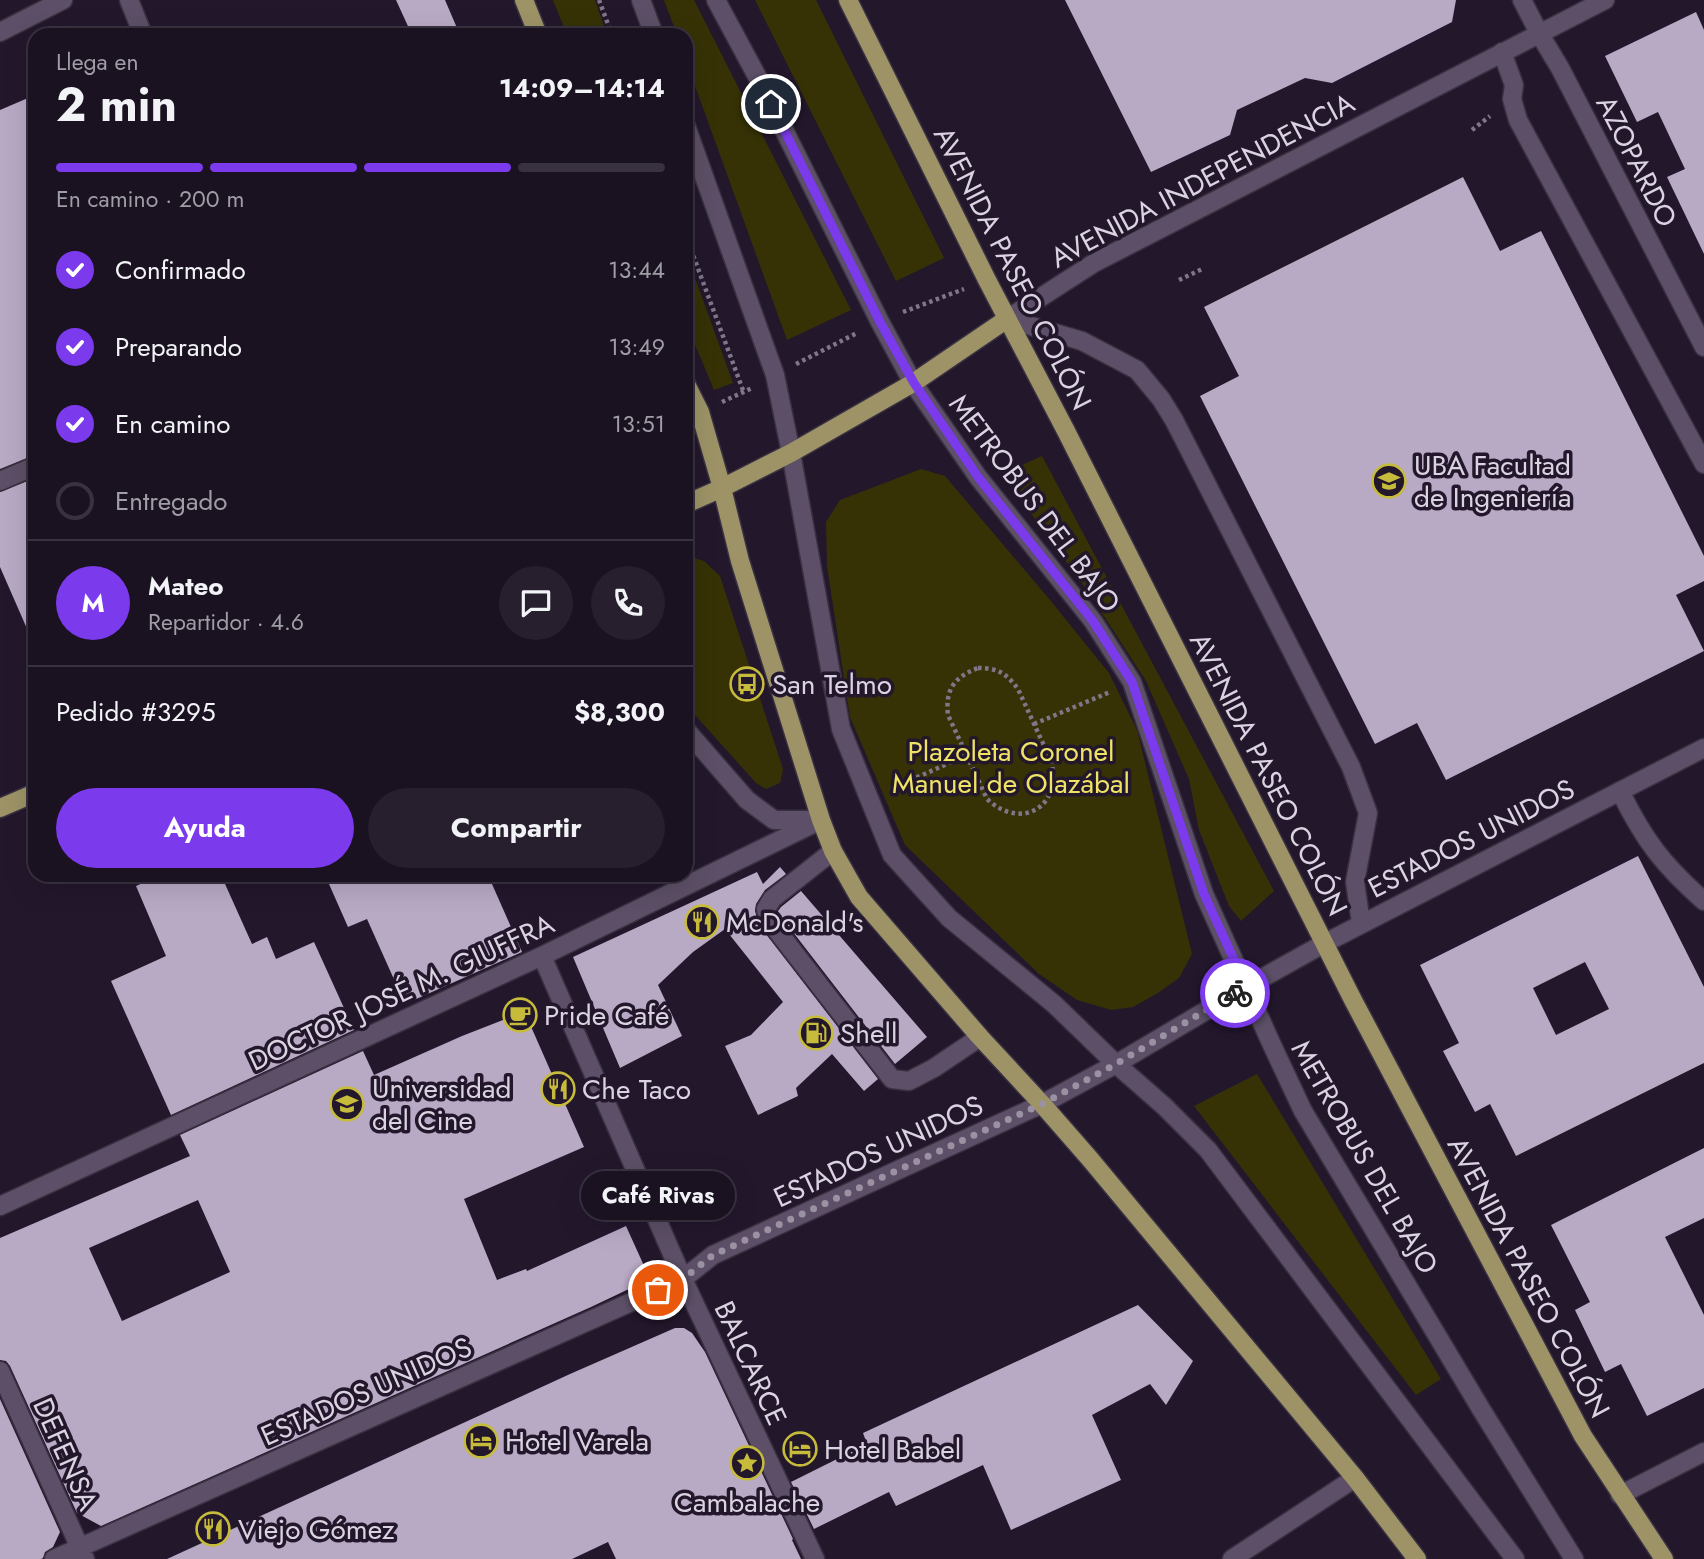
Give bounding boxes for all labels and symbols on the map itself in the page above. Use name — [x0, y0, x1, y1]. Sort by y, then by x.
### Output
pin — [741, 74, 801, 134]
street label: AVENIDA INDEPENDENCIA — [1043, 82, 1362, 278]
street label: AZOPARDO — [1586, 88, 1687, 234]
street label: AVENIDA PASEO COLÓN — [923, 119, 1102, 417]
street label: METROBUS DEL BAJO — [939, 386, 1130, 621]
place label: UBA Facultad de Ingeniería — [1414, 445, 1571, 518]
school or university icon: UBA Facultad de Ingeniería — [1370, 462, 1408, 500]
street label: AVENIDA PASEO COLÓN — [1179, 625, 1358, 923]
place label: San Telmo — [772, 664, 892, 705]
bus stop icon: San Telmo — [728, 665, 766, 703]
park label: Plazoleta Coronel Manuel de Olazábal — [892, 731, 1130, 804]
street label: ESTADOS UNIDOS — [1361, 769, 1582, 908]
place label: McDonald's — [726, 902, 863, 943]
street label: DOCTOR JOSÉ M. GIUFFRA — [242, 903, 561, 1081]
restaurant icon: McDonald's — [683, 903, 721, 941]
courier — [1200, 958, 1270, 1028]
place label: Pride Café — [544, 995, 670, 1036]
cafe icon: Pride Café — [501, 996, 539, 1034]
place label: Shell — [840, 1013, 897, 1054]
fuel station icon: Shell — [797, 1014, 835, 1052]
street label: METROBUS DEL BAJO — [1281, 1033, 1448, 1282]
place label: Universidad del Cine — [372, 1068, 511, 1141]
place label: Che Taco — [582, 1069, 691, 1110]
restaurant icon: Che Taco — [539, 1070, 577, 1108]
school or university icon: Universidad del Cine — [328, 1085, 366, 1123]
street label: ESTADOS UNIDOS — [767, 1085, 990, 1218]
street label: AVENIDA PASEO COLÓN — [1437, 1129, 1620, 1425]
callout: Café Rivas — [581, 1171, 735, 1220]
pin — [628, 1260, 688, 1320]
street label: BALCARCE — [704, 1294, 797, 1432]
street label: ESTADOS UNIDOS — [254, 1327, 478, 1456]
street label: DEFENSA — [23, 1391, 109, 1518]
place label: Hotel Varela — [505, 1421, 649, 1462]
hotel icon: Hotel Varela — [462, 1422, 500, 1460]
place label: Hotel Babel — [824, 1429, 961, 1470]
hotel icon: Hotel Babel — [781, 1430, 819, 1468]
place icon: Cambalache — [728, 1444, 766, 1482]
place label: Cambalache — [674, 1482, 820, 1523]
place label: Viejo Gómez — [238, 1509, 395, 1550]
restaurant icon: Viejo Gómez — [194, 1510, 232, 1548]

